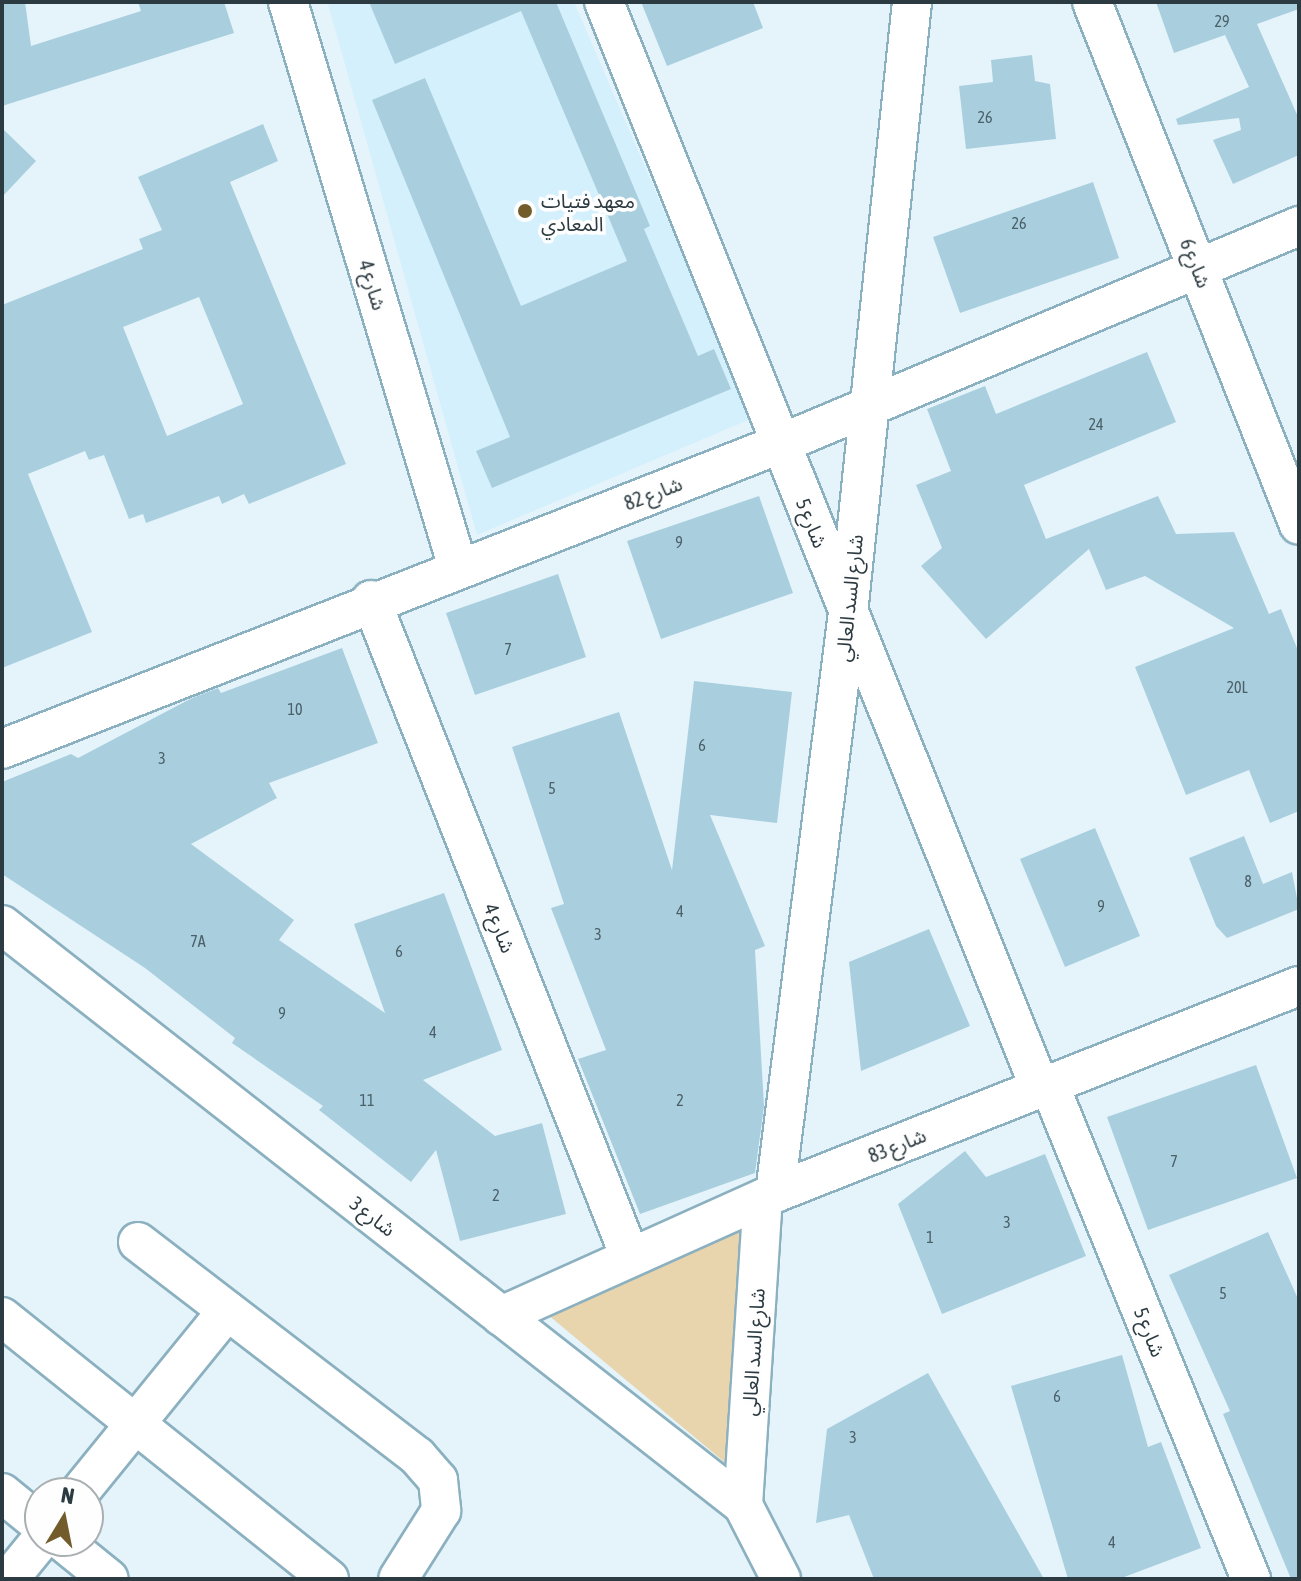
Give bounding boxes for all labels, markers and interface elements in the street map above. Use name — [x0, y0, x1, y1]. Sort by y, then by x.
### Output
house number: 29 — [1214, 11, 1230, 31]
house number: 26 — [977, 107, 993, 127]
place label: معهد فتيات المعادي — [541, 188, 635, 235]
marker: معهد فتيات المعادي — [516, 202, 534, 220]
house number: 26 — [1011, 213, 1027, 233]
street label: شارع 6 — [1175, 235, 1217, 291]
street label: شارع 4 — [354, 257, 392, 313]
house number: 24 — [1088, 414, 1104, 434]
street label: شارع 82 — [620, 471, 686, 515]
street label: شارع 5 — [791, 495, 833, 551]
house number: 9 — [675, 532, 683, 552]
street label: شارع السد العالي — [830, 533, 868, 663]
house number: 7 — [504, 639, 512, 659]
house number: 20L — [1226, 677, 1248, 697]
house number: 10 — [287, 699, 303, 719]
house number: 6 — [698, 735, 706, 755]
house number: 3 — [158, 748, 166, 768]
house number: 5 — [548, 778, 556, 798]
house number: 8 — [1244, 871, 1252, 891]
house number: 9 — [1097, 896, 1105, 916]
street label: شارع 4 — [479, 900, 521, 956]
house number: 4 — [676, 901, 684, 921]
house number: 3 — [594, 924, 602, 944]
house number: 7A — [190, 931, 206, 951]
house number: 6 — [395, 941, 403, 961]
house number: 9 — [278, 1003, 286, 1023]
house number: 4 — [429, 1022, 437, 1042]
house number: 11 — [359, 1090, 375, 1110]
house number: 2 — [676, 1090, 684, 1110]
street label: شارع 83 — [864, 1123, 930, 1167]
house number: 7 — [1170, 1151, 1178, 1171]
house number: 2 — [492, 1185, 500, 1205]
street label: شارع 3 — [345, 1191, 401, 1241]
house number: 3 — [1003, 1212, 1011, 1232]
house number: 1 — [926, 1227, 934, 1247]
house number: 5 — [1219, 1283, 1227, 1303]
street label: شارع السد العالي — [737, 1287, 769, 1417]
street label: شارع 5 — [1129, 1304, 1171, 1360]
house number: 6 — [1053, 1386, 1061, 1406]
house number: 3 — [849, 1427, 857, 1447]
north arrow — [24, 1477, 104, 1557]
text: N — [59, 1481, 76, 1509]
house number: 4 — [1108, 1532, 1116, 1552]

